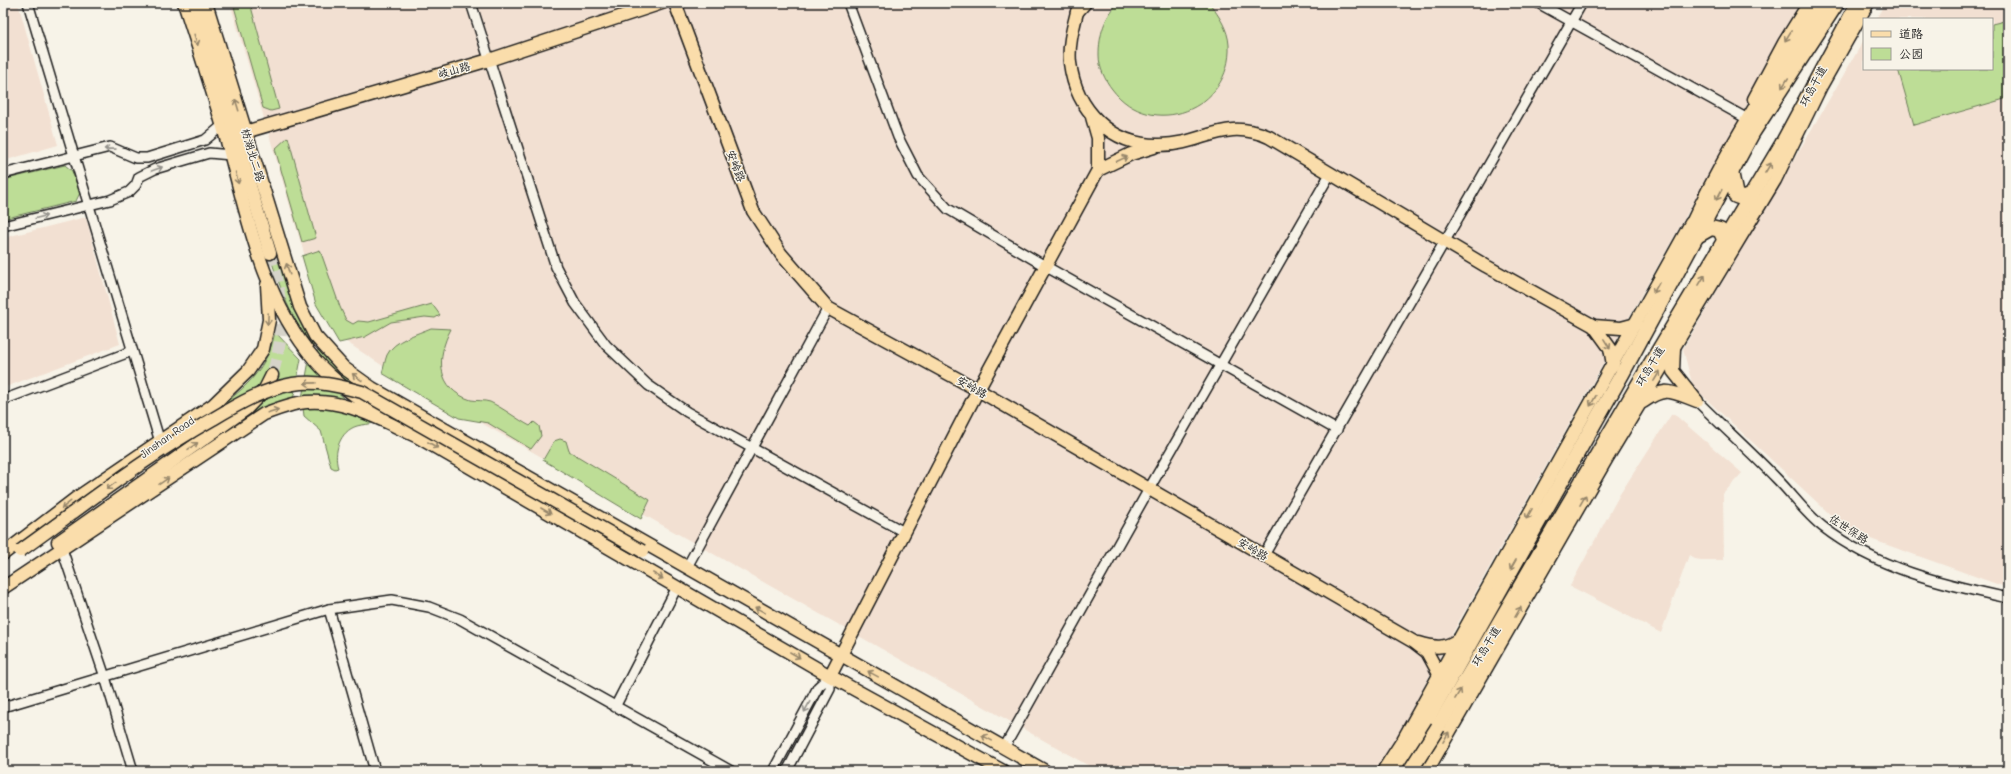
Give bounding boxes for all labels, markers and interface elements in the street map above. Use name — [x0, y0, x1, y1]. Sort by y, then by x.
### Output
legend — [1863, 18, 1993, 70]
text: 道路 — [1899, 27, 1923, 41]
one-way arrow — [1784, 30, 1792, 42]
one-way arrow — [192, 34, 200, 46]
text: 公园 — [1899, 47, 1923, 61]
street label: 岐山路 — [436, 60, 472, 81]
street label: 环岛干道 — [1797, 64, 1830, 109]
one-way arrow — [1781, 77, 1789, 88]
one-way arrow — [233, 99, 240, 112]
street label: 枋湖北二路 — [238, 127, 267, 183]
one-way arrow — [103, 145, 116, 153]
street label: 安岭路 — [724, 148, 748, 184]
one-way arrow — [1116, 154, 1128, 162]
one-way arrow — [1765, 162, 1773, 174]
one-way arrow — [151, 165, 164, 172]
one-way arrow — [233, 171, 241, 184]
one-way arrow — [1715, 189, 1722, 201]
one-way arrow — [34, 213, 47, 220]
one-way arrow — [284, 263, 291, 276]
one-way arrow — [1698, 274, 1706, 286]
one-way arrow — [1652, 281, 1660, 293]
one-way arrow — [264, 312, 272, 325]
one-way arrow — [1603, 339, 1611, 350]
street label: 环岛干道 — [1634, 344, 1667, 388]
one-way arrow — [1653, 370, 1661, 382]
one-way arrow — [351, 373, 362, 381]
street label: 安岭路 — [954, 374, 989, 401]
one-way arrow — [304, 379, 317, 387]
one-way arrow — [1589, 395, 1597, 407]
one-way arrow — [266, 407, 279, 414]
street label: Jinshan Road — [138, 414, 197, 461]
one-way arrow — [188, 442, 199, 450]
one-way arrow — [427, 442, 439, 450]
one-way arrow — [158, 477, 169, 485]
one-way arrow — [105, 482, 116, 490]
one-way arrow — [1579, 494, 1587, 506]
one-way arrow — [61, 501, 72, 510]
one-way arrow — [540, 507, 552, 515]
one-way arrow — [1525, 508, 1533, 520]
street label: 佐世保路 — [1827, 512, 1871, 547]
street label: 安岭路 — [1235, 536, 1270, 563]
one-way arrow — [1509, 559, 1517, 571]
one-way arrow — [652, 572, 664, 580]
one-way arrow — [754, 606, 766, 614]
one-way arrow — [1514, 606, 1522, 618]
street label: 环岛干道 — [1470, 624, 1503, 668]
one-way arrow — [789, 652, 801, 660]
one-way arrow — [868, 670, 880, 677]
one-way arrow — [1454, 689, 1462, 700]
one-way arrow — [803, 700, 810, 712]
one-way arrow — [1443, 731, 1451, 743]
one-way arrow — [981, 734, 993, 741]

